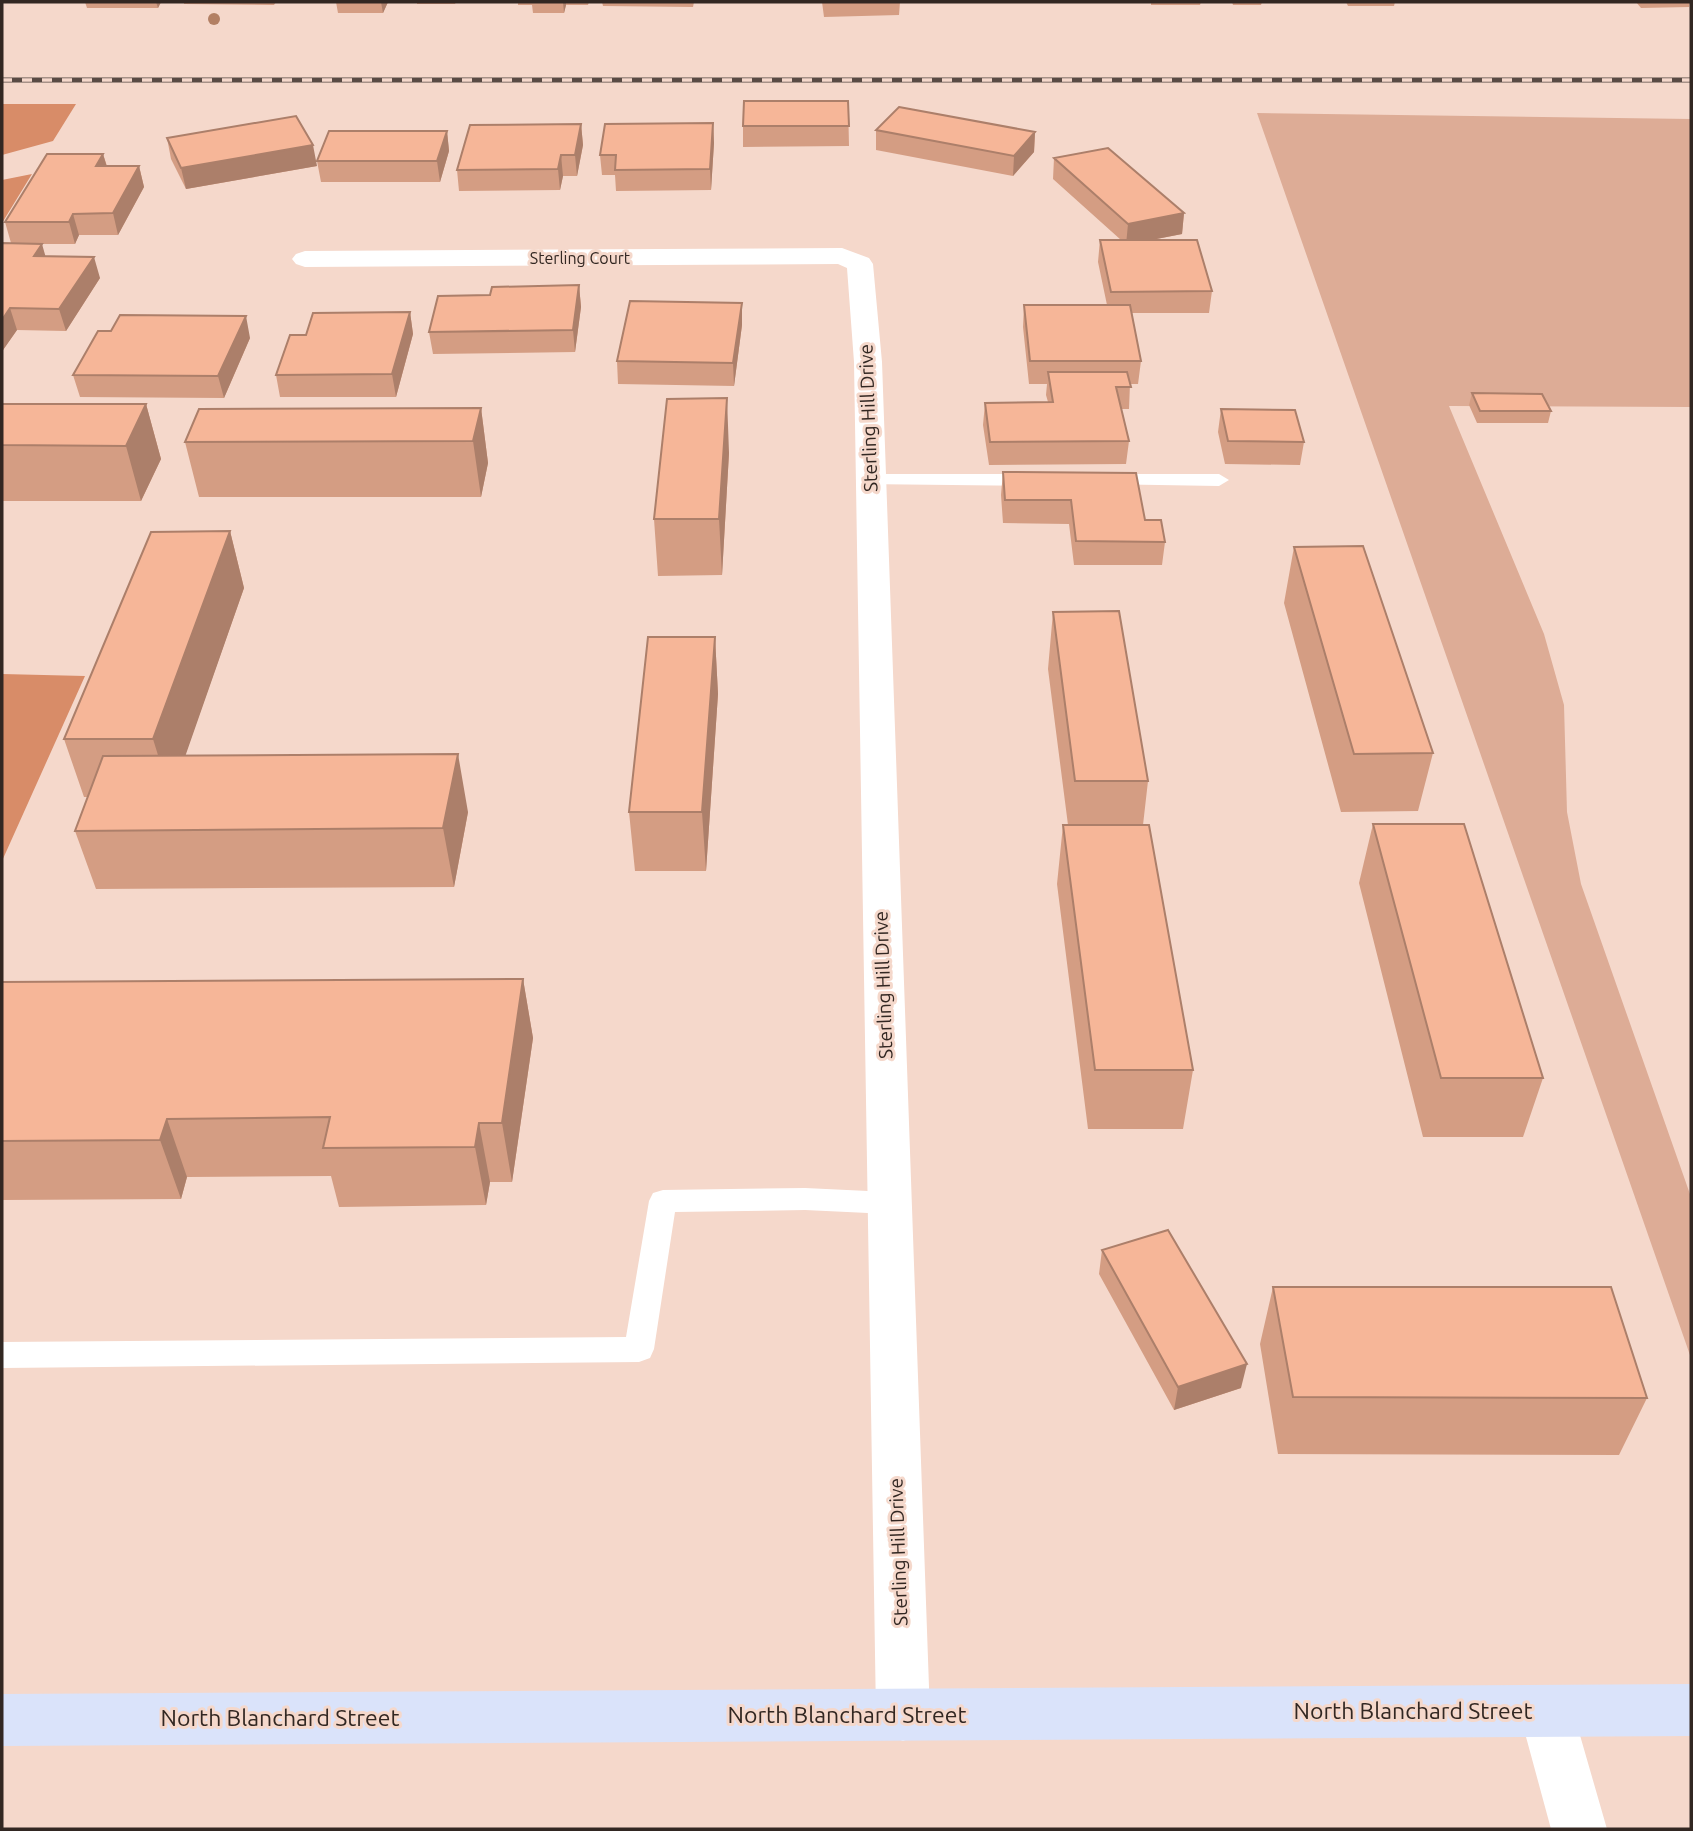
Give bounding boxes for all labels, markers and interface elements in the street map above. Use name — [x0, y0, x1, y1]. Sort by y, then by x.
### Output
street label: Sterling Court — [530, 249, 631, 267]
street label: Sterling Hill Drive — [854, 344, 882, 492]
street label: Sterling Hill Drive — [869, 911, 897, 1059]
street label: Sterling Hill Drive — [884, 1478, 912, 1626]
street label: North Blanchard Street — [1294, 1698, 1532, 1723]
street label: North Blanchard Street — [728, 1702, 966, 1727]
street label: North Blanchard Street — [161, 1705, 399, 1730]

